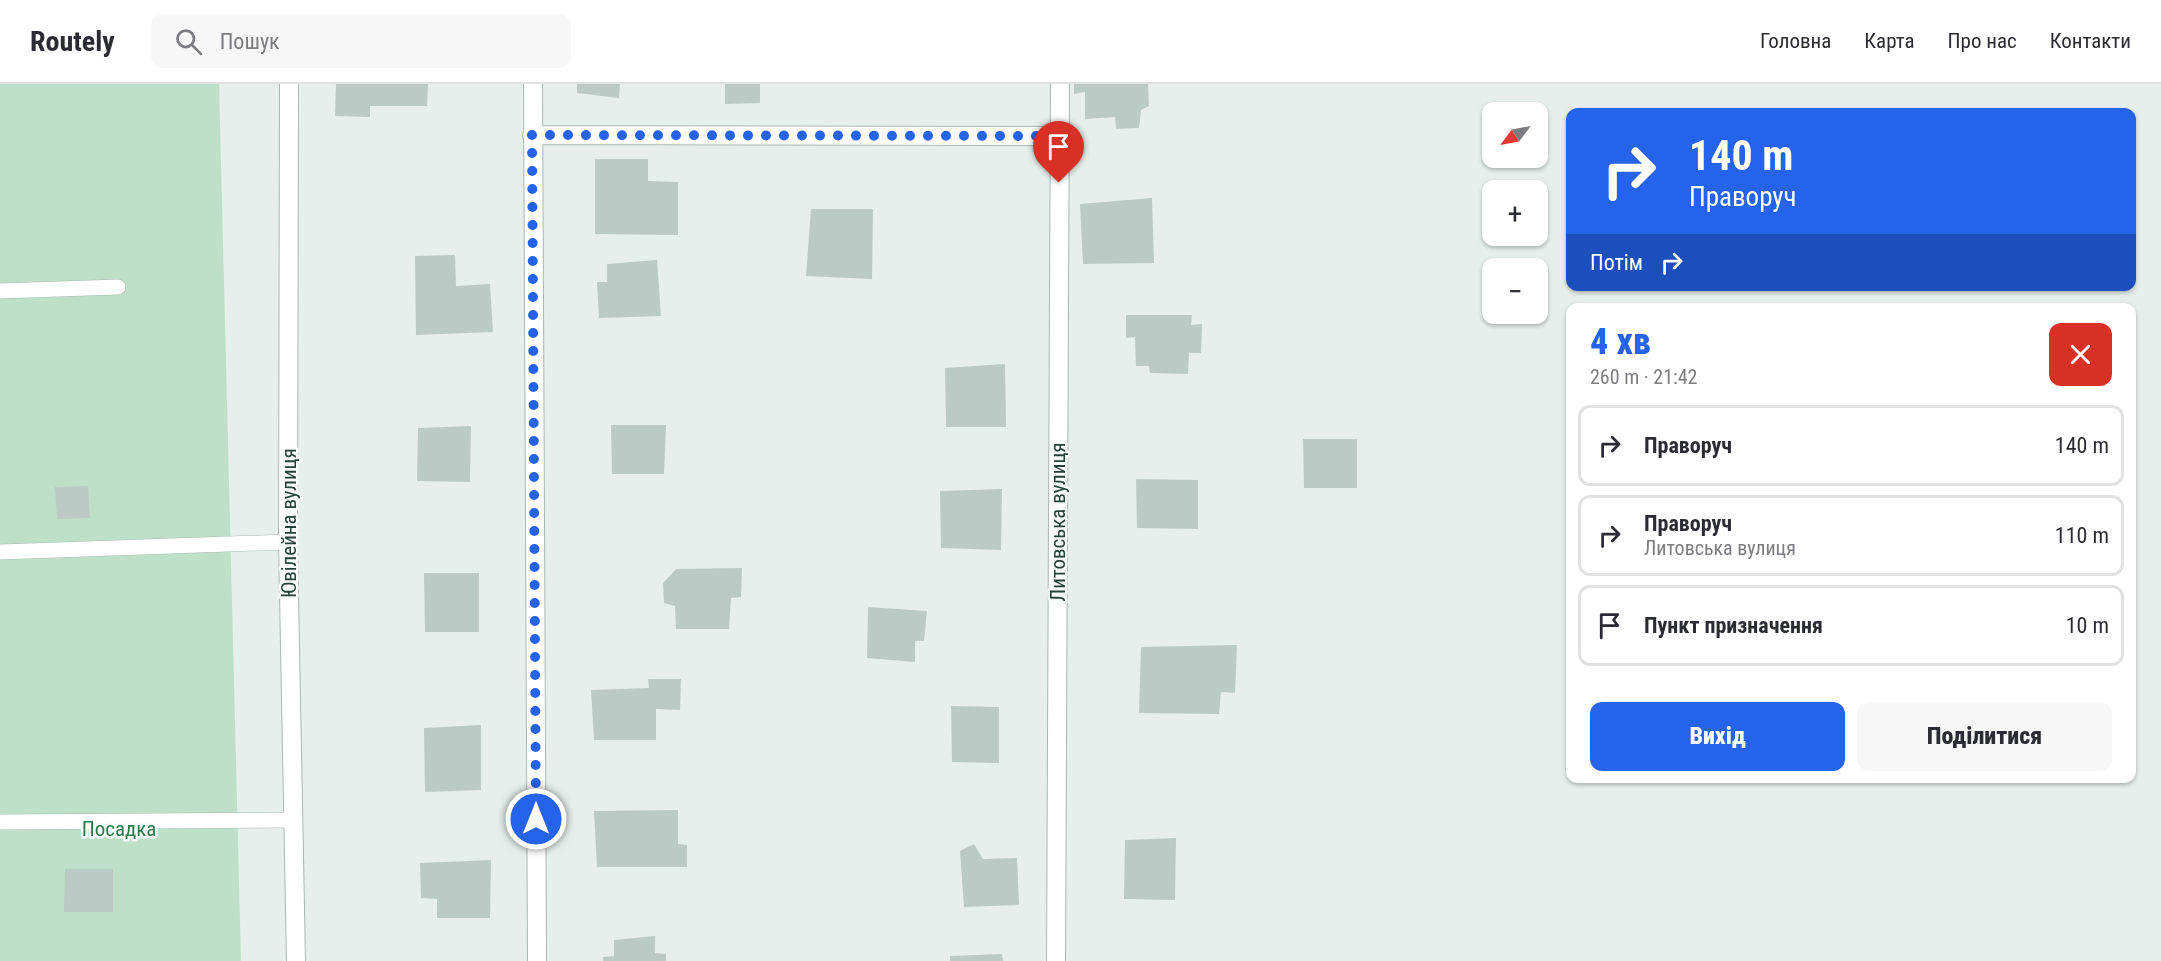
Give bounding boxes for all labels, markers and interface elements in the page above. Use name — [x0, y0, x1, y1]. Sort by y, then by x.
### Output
search box — [151, 14, 571, 68]
text: Routely — [30, 25, 115, 58]
icon: search — [172, 25, 205, 58]
text: Пошук — [220, 29, 280, 54]
text: Головна — [1760, 29, 1831, 53]
text: Карта — [1864, 29, 1915, 53]
text: Про нас — [1948, 29, 2017, 53]
text: Контакти — [2050, 29, 2131, 53]
north arrow — [1482, 102, 1548, 168]
map controls — [1482, 102, 1548, 324]
pin — [1033, 121, 1084, 183]
icon: arrive — [1042, 130, 1075, 163]
text: 140 m — [1689, 131, 1794, 180]
icon: right — [1590, 132, 1668, 210]
button: + — [1482, 180, 1548, 246]
text: Праворуч — [1689, 181, 1797, 213]
icon: right — [1655, 246, 1688, 279]
text: Потім — [1590, 250, 1643, 275]
button: − — [1482, 258, 1548, 324]
text: 4 хв — [1590, 321, 1651, 363]
button: close — [2049, 323, 2112, 386]
text: 260 m · 21:42 — [1590, 365, 1697, 389]
icon: right — [1593, 429, 1626, 462]
text: Праворуч — [1644, 433, 1732, 458]
text: 140 m — [2055, 433, 2109, 458]
street label: Литовська вулиця — [1046, 442, 1070, 602]
street label: Ювілейна вулиця — [277, 448, 301, 598]
text: Праворуч — [1644, 511, 1732, 536]
icon: right — [1593, 519, 1626, 552]
text: 110 m — [2055, 523, 2109, 548]
text: Литовська вулиця — [1644, 536, 1796, 560]
icon: arrive — [1593, 609, 1626, 642]
text: Пункт призначення — [1644, 613, 1823, 638]
text: 10 m — [2066, 613, 2109, 638]
button: Вихід — [1590, 702, 1845, 771]
button: Поділитися — [1857, 702, 2112, 771]
position arrow — [504, 787, 568, 851]
park label: Посадка — [82, 817, 156, 841]

